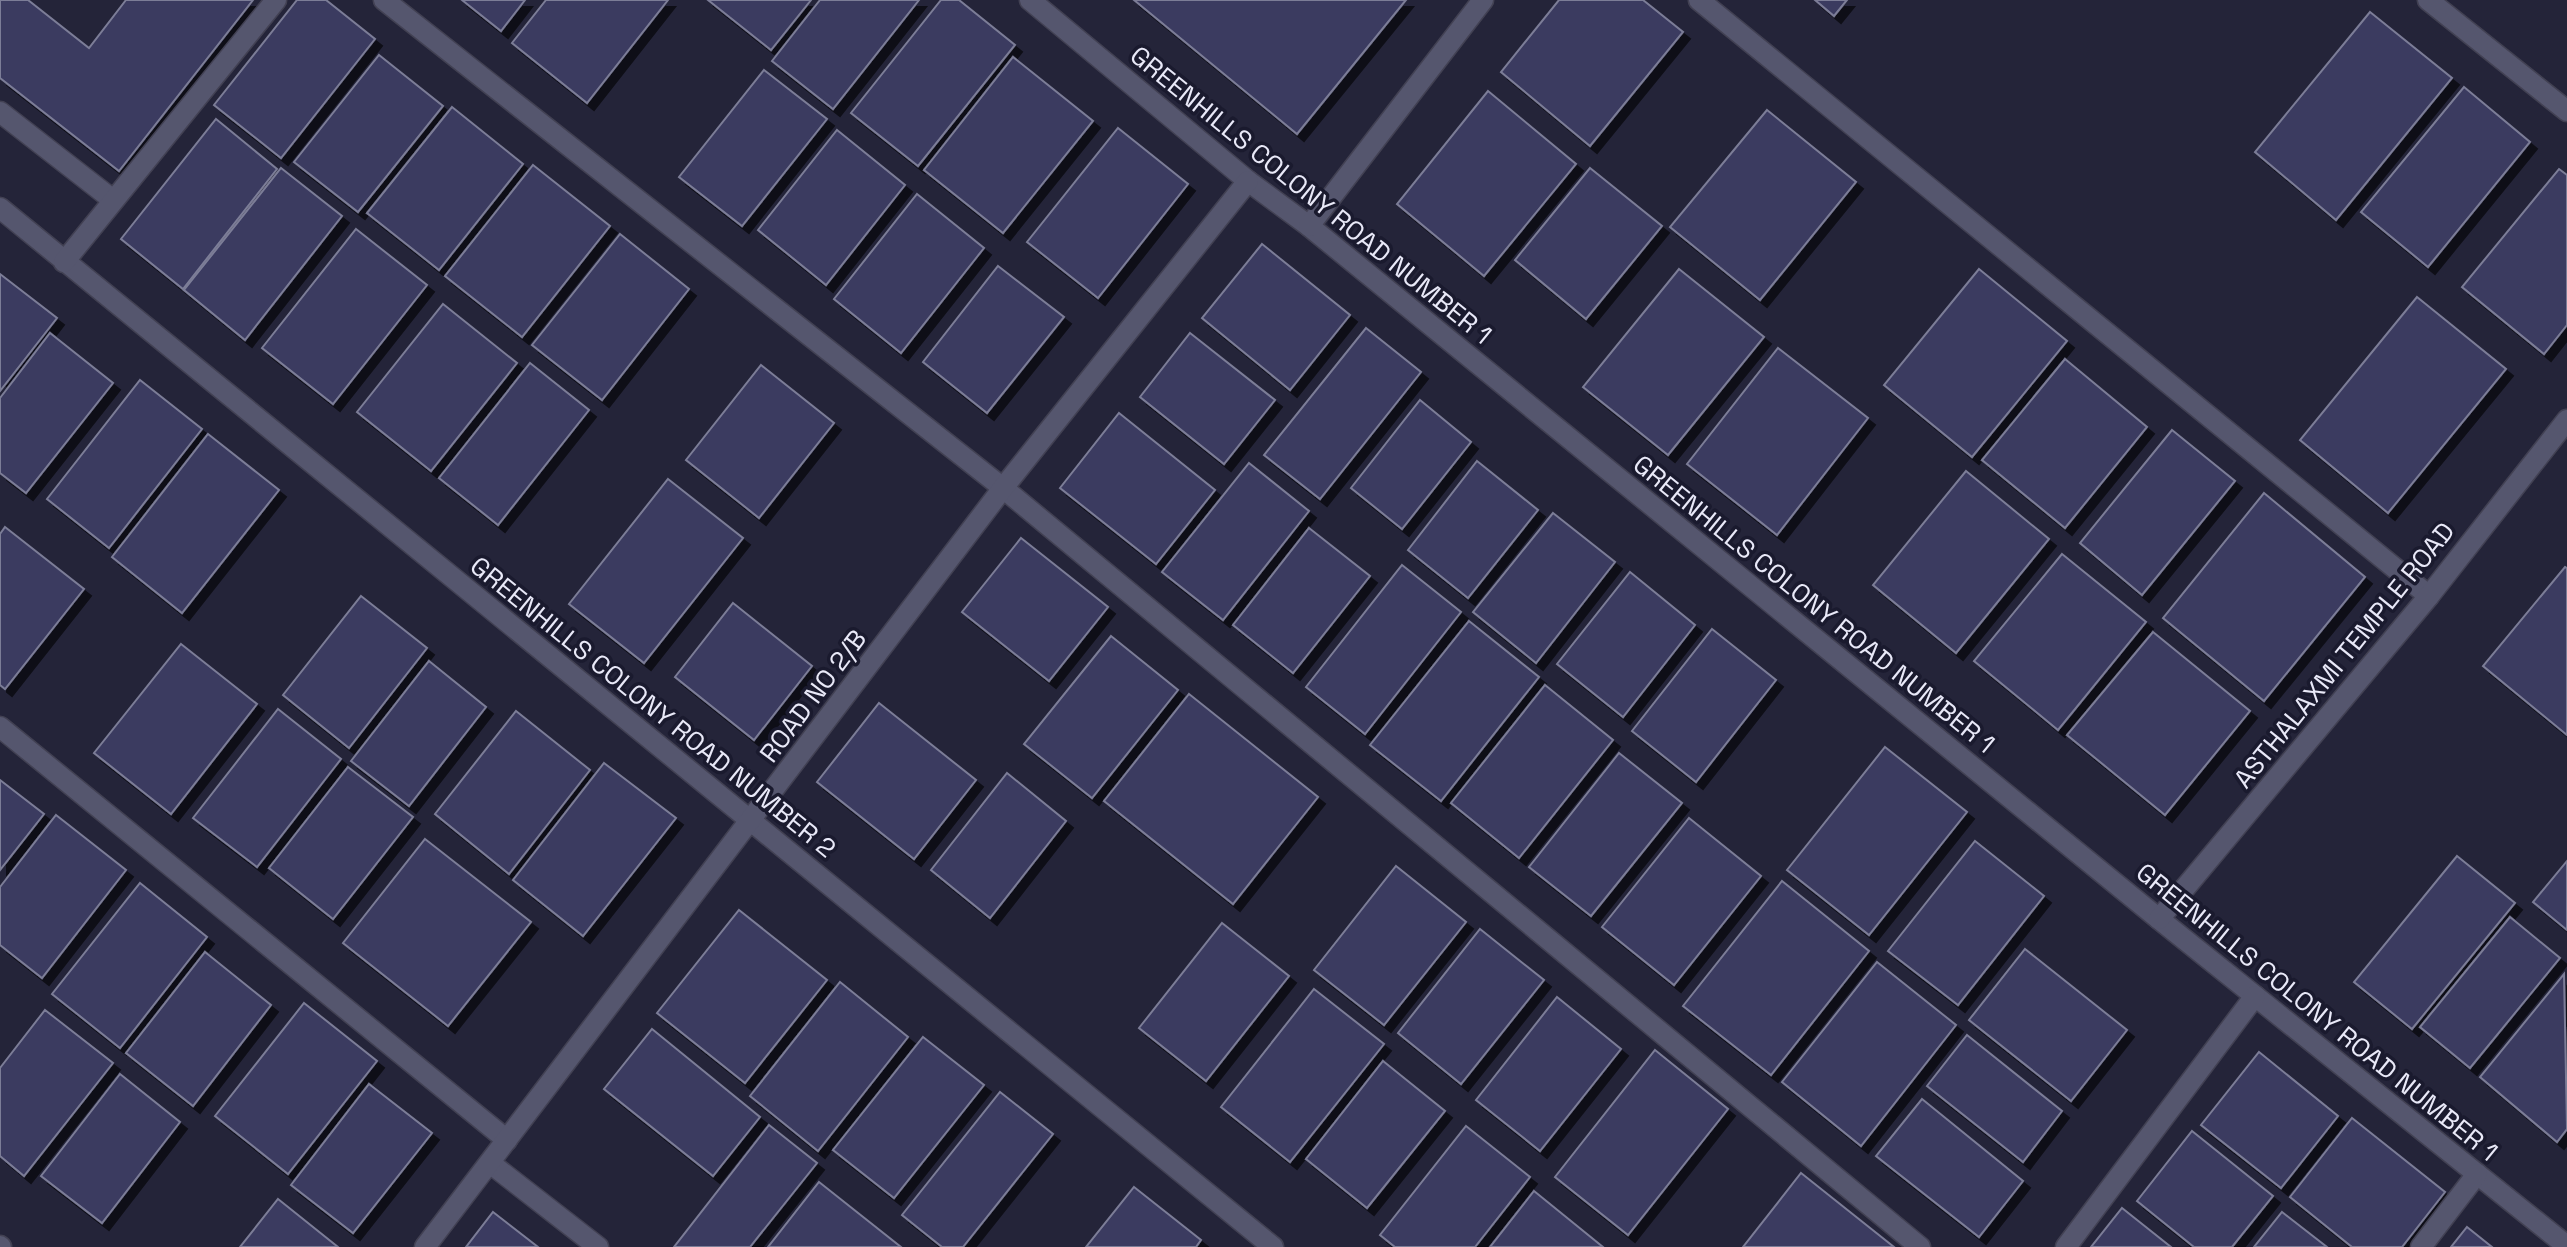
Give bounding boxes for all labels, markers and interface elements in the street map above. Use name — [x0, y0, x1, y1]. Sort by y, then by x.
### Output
street label: GREENHILLS COLONY ROAD NUMBER 1 — [1123, 38, 1499, 352]
street label: GREENHILLS COLONY ROAD NUMBER 1 — [1626, 447, 2002, 761]
street label: ASTHALAXMI TEMPLE ROAD — [2226, 515, 2462, 795]
street label: GREENHILLS COLONY ROAD NUMBER 2 — [463, 549, 843, 865]
street label: ROAD NO 2/B — [752, 623, 874, 769]
street label: GREENHILLS COLONY ROAD NUMBER 1 — [2129, 855, 2505, 1169]

